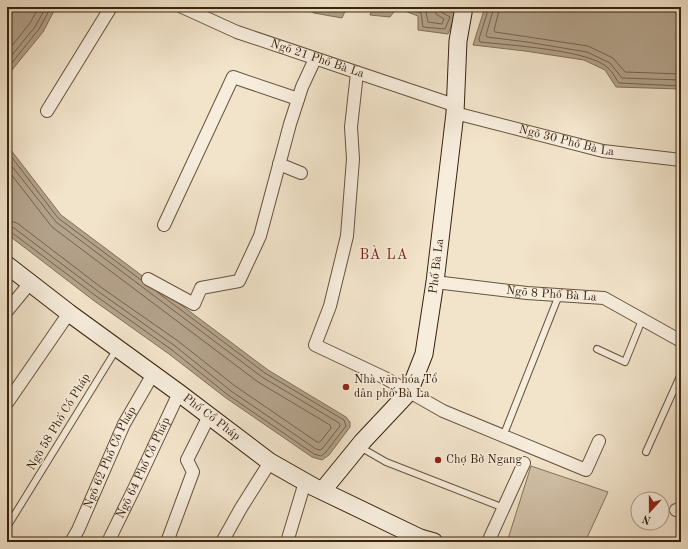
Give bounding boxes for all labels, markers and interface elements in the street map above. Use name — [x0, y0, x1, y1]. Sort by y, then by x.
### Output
street label: Ngõ 21 Phố Bà La — [269, 38, 366, 80]
street label: Ngõ 30 Phố Bà La — [517, 124, 615, 158]
street label: Phố Bà La — [427, 238, 446, 295]
district label: BÀ LA — [360, 245, 408, 262]
street label: Ngõ 8 Phố Bà La — [505, 285, 597, 304]
street label: Ngõ 58 Phố Cổ Pháp — [24, 371, 93, 472]
place label: Nhà văn hóa Tổ dân phố Bà La — [354, 372, 438, 400]
marker: Nhà văn hóa Tổ dân phố Bà La — [341, 382, 351, 392]
street label: Phố Cổ Pháp — [181, 392, 242, 443]
street label: Ngõ 62 Phố Cổ Pháp — [82, 405, 139, 511]
street label: Ngõ 64 Phố Cổ Pháp — [114, 416, 173, 521]
place label: Chợ Bờ Ngang — [446, 454, 523, 466]
marker: Chợ Bờ Ngang — [433, 455, 443, 465]
north arrow — [630, 491, 670, 531]
text: N — [641, 512, 653, 526]

